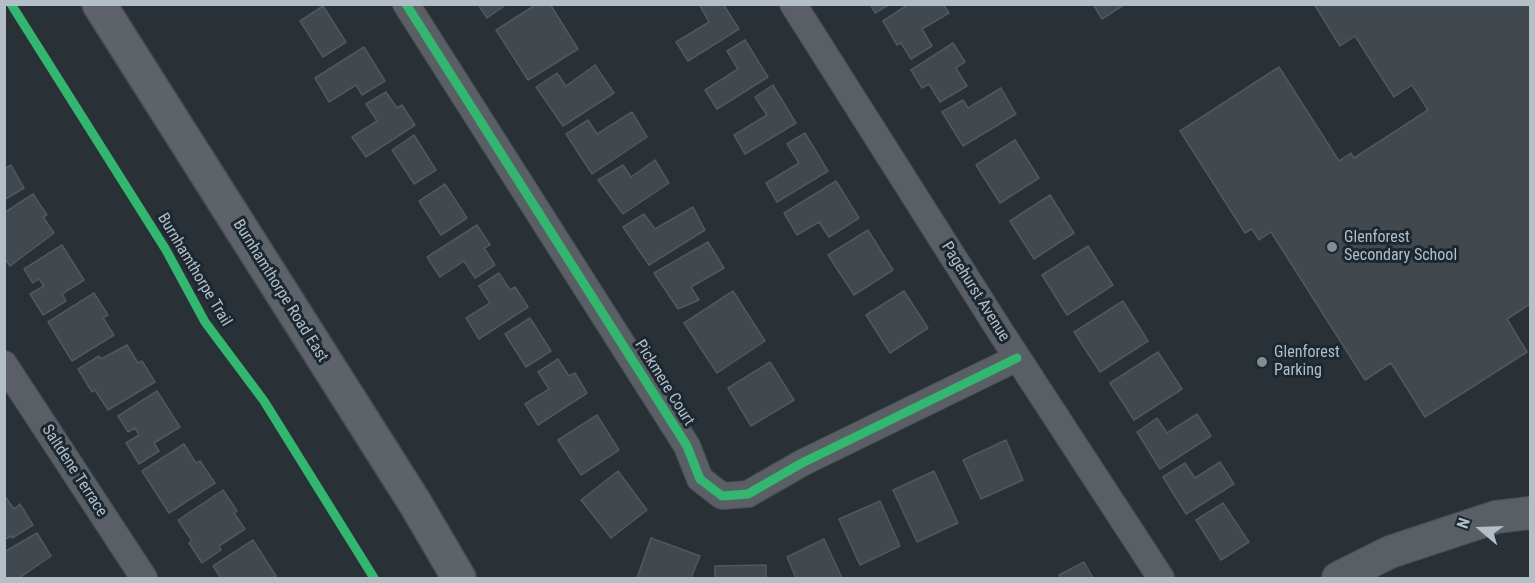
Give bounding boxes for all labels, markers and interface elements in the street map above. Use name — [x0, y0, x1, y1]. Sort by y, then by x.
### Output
street label: Burnhamthorpe Trail — [153, 210, 235, 330]
street label: Burnhamthorpe Road East — [228, 216, 332, 366]
place label: Glenforest Secondary School — [1344, 228, 1457, 266]
street label: Pagehurst Avenue — [937, 239, 1013, 345]
marker: Glenforest Secondary School — [1325, 240, 1339, 254]
street label: Pickmere Court — [630, 337, 698, 429]
place label: Glenforest Parking — [1274, 343, 1340, 381]
marker: Glenforest Parking — [1255, 355, 1269, 369]
street label: Saltdene Terrace — [37, 421, 111, 521]
north arrow — [1451, 499, 1511, 559]
text: N — [1453, 515, 1474, 531]

